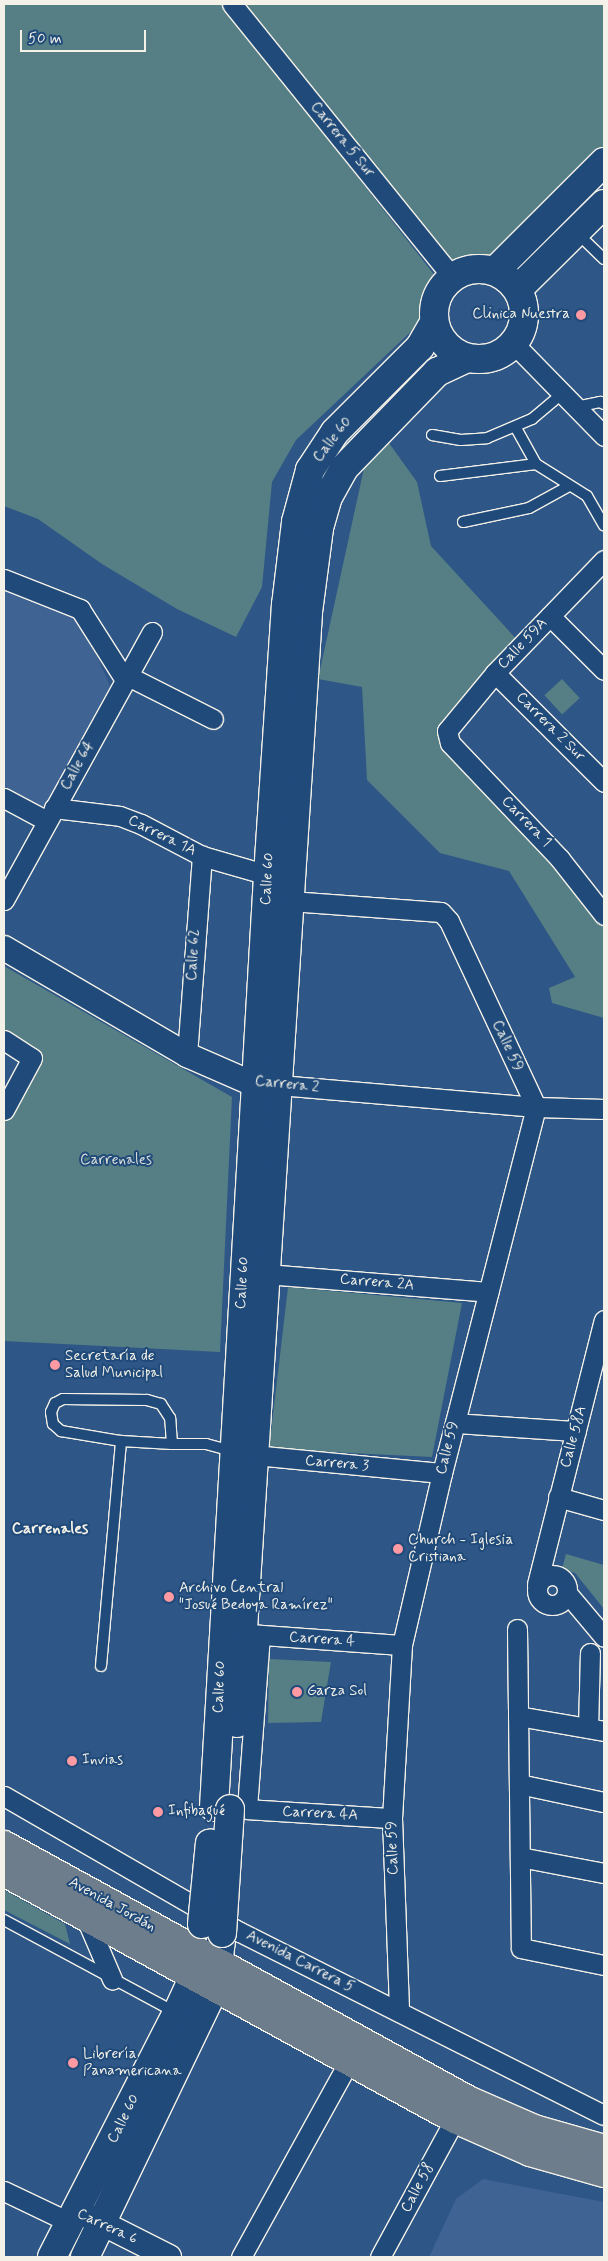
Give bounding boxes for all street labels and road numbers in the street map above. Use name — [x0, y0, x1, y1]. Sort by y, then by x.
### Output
street label: Carrera 5 Sur — [306, 99, 378, 181]
street label: Calle 60 — [310, 414, 356, 466]
street label: Calle 59A — [494, 615, 552, 673]
street label: Carrera 2 Sur — [512, 689, 588, 765]
street label: Calle 64 — [57, 738, 99, 794]
street label: Carrera 1 — [497, 793, 555, 851]
street label: Carrera 1A — [125, 812, 199, 860]
street label: Calle 60 — [257, 852, 279, 906]
street label: Calle 62 — [183, 928, 205, 982]
street label: Calle 59 — [487, 1018, 527, 1074]
street label: Carrera 2 — [254, 1073, 320, 1097]
street label: Calle 60 — [232, 1256, 254, 1310]
street label: Carrera 2A — [339, 1271, 415, 1295]
street label: Calle 58A — [557, 1404, 591, 1470]
street label: Calle 59 — [433, 1420, 463, 1476]
street label: Carrera 3 — [304, 1452, 370, 1476]
street label: Carrera 4 — [288, 1629, 356, 1651]
street label: Calle 60 — [210, 1660, 230, 1714]
street label: Carrera 4A — [282, 1803, 358, 1825]
street label: Calle 59 — [383, 1821, 403, 1875]
street label: Avenida Jordán — [65, 1874, 159, 1936]
street label: Avenida Carrera 5 — [242, 1927, 358, 1997]
street label: Calle 60 — [104, 2091, 144, 2147]
street label: Calle 58 — [397, 2160, 439, 2216]
street label: Carrera 6 — [74, 2205, 140, 2249]

